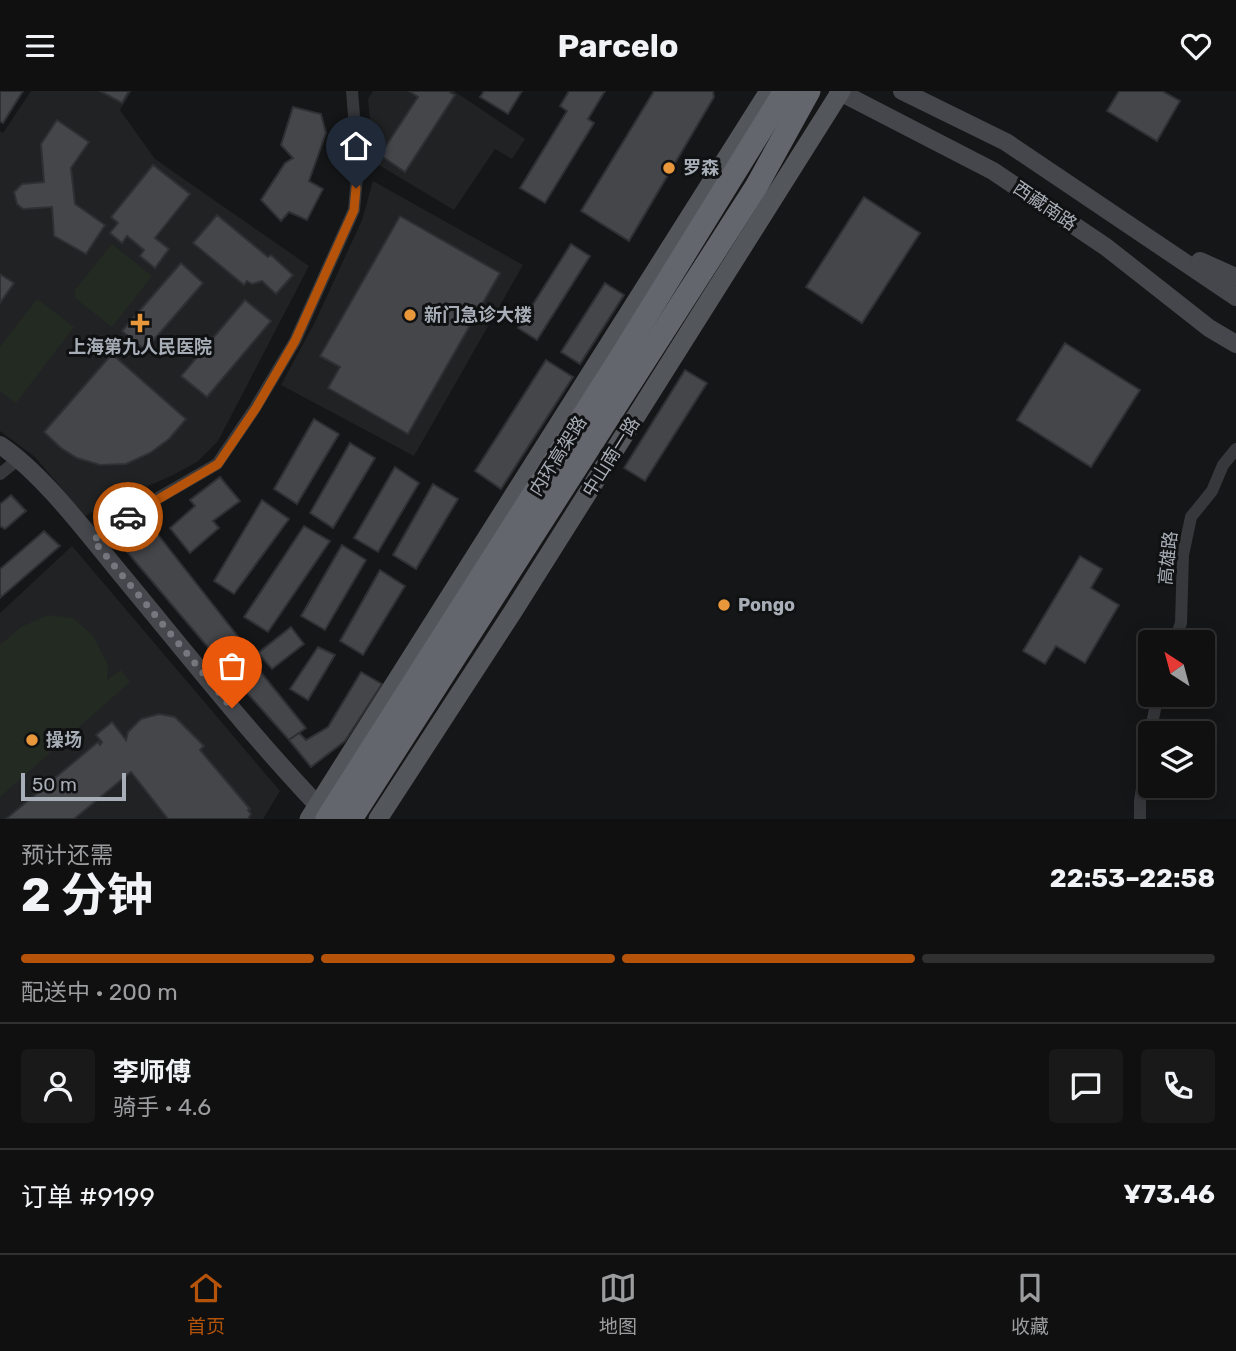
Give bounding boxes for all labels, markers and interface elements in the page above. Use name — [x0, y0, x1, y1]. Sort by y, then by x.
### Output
icon: menu — [21, 27, 59, 65]
text: Parcelo — [557, 27, 679, 65]
icon: heart — [1177, 27, 1215, 65]
pin — [326, 116, 386, 188]
icon: home — [337, 127, 375, 165]
place label: 罗森 — [683, 157, 719, 179]
marker: 罗森 — [661, 160, 677, 176]
street label: 西藏南路 — [1009, 177, 1081, 235]
place label: 新门急诊大楼 — [424, 304, 532, 326]
marker: 新门急诊大楼 — [402, 307, 418, 323]
marker: 上海第九人民医院 — [130, 313, 150, 333]
place label: 上海第九人民医院 — [68, 336, 212, 358]
street label: 内环高架路 — [525, 412, 591, 500]
street label: 中山南一路 — [578, 413, 644, 501]
courier — [93, 482, 163, 552]
icon: car — [109, 498, 147, 536]
street label: 高雄路 — [1154, 530, 1182, 586]
place label: Pongo — [738, 594, 795, 616]
marker: Pongo — [716, 597, 732, 613]
north arrow — [1138, 630, 1214, 707]
map controls — [1138, 630, 1215, 798]
pin — [202, 636, 262, 708]
icon: bag — [213, 647, 251, 685]
button: layers — [1138, 721, 1215, 798]
place label: 操场 — [46, 729, 82, 751]
marker: 操场 — [24, 732, 40, 748]
scale bar — [21, 770, 126, 802]
text: 50 m — [32, 773, 77, 796]
text: 预计还需 — [21, 841, 113, 869]
text: 22:53–22:58 — [1050, 863, 1215, 894]
text: 2 分钟 — [21, 868, 153, 923]
text: 配送中 · 200 m — [21, 978, 178, 1006]
button: person — [21, 1049, 95, 1123]
button: chat — [1049, 1049, 1123, 1123]
button: phone — [1141, 1049, 1215, 1123]
text: 李师傅 — [113, 1057, 191, 1088]
text: 骑手 · 4.6 — [113, 1093, 211, 1121]
text: ¥73.46 — [1123, 1179, 1215, 1210]
text: 订单 #9199 — [21, 1182, 155, 1213]
tab: 首页 — [187, 1269, 225, 1338]
tab: 地图 — [599, 1269, 637, 1338]
tab: 收藏 — [1011, 1269, 1049, 1338]

